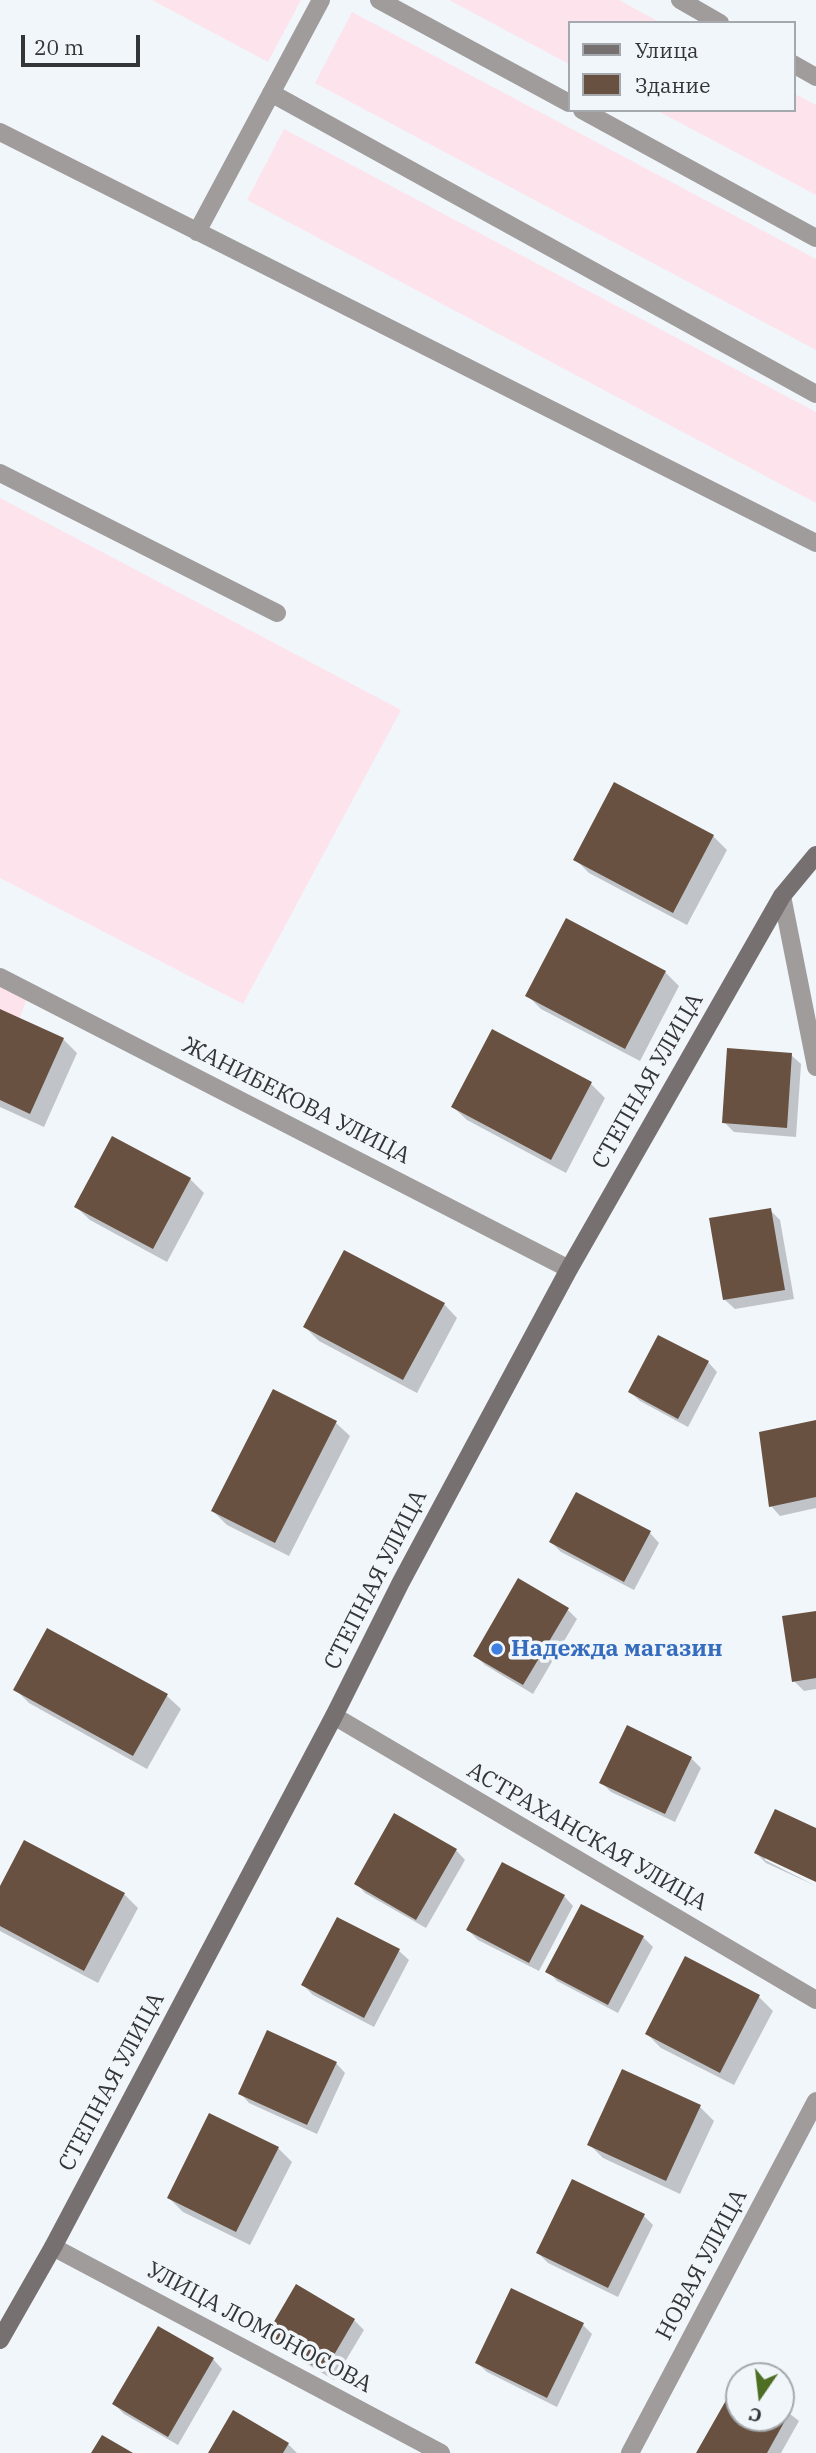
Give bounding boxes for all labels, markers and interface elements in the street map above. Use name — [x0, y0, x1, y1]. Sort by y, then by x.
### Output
scale bar — [24, 21, 144, 65]
legend — [568, 21, 795, 112]
text: 20 m — [34, 33, 84, 61]
text: Улица — [635, 36, 699, 64]
text: Здание — [635, 71, 710, 99]
street label: СТЕПНАЯ УЛИЦА — [586, 988, 710, 1174]
street label: ЖАНИБЕКОВА УЛИЦА — [177, 1031, 415, 1171]
street label: СТЕПНАЯ УЛИЦА — [319, 1485, 433, 1675]
place label: Надежда магазин — [511, 1635, 723, 1663]
marker: Надежда магазин — [489, 1641, 505, 1657]
street label: АСТРАХАНСКАЯ УЛИЦА — [462, 1757, 712, 1917]
street label: СТЕПНАЯ УЛИЦА — [53, 1988, 171, 2176]
street label: НОВАЯ УЛИЦА — [651, 2185, 753, 2345]
street label: УЛИЦА ЛОМОНОСОВА — [142, 2257, 376, 2399]
north arrow — [725, 2362, 795, 2432]
text: С — [746, 2402, 764, 2429]

